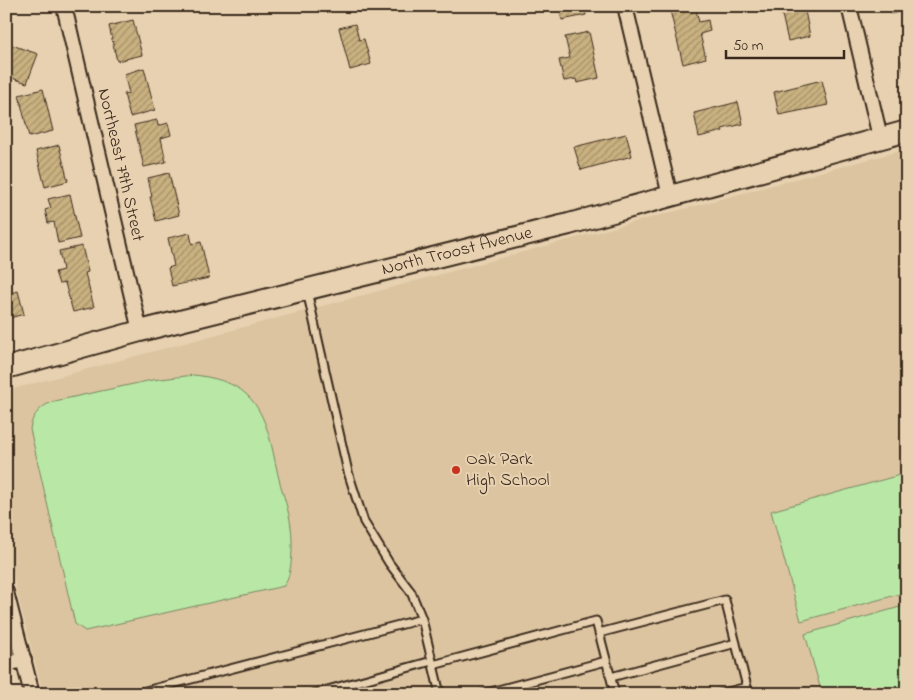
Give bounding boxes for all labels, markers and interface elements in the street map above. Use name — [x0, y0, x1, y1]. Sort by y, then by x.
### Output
scale bar — [726, 28, 843, 60]
text: 50 m — [733, 35, 764, 57]
street label: Northeast 79th Street — [90, 86, 150, 244]
street label: North Troost Avenue — [379, 220, 536, 283]
place label: Oak Park High School — [466, 447, 549, 495]
marker: Oak Park High School — [450, 464, 462, 476]

